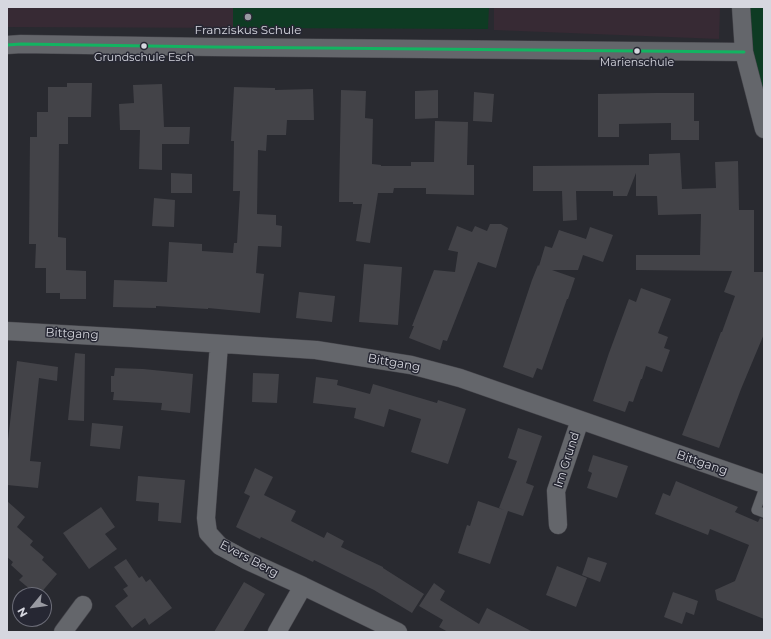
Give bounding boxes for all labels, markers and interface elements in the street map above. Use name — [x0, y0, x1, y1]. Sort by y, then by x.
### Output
marker: Franziskus Schule — [243, 12, 253, 22]
place label: Franziskus Schule — [194, 23, 302, 37]
marker: Grundschule Esch — [139, 41, 149, 51]
marker: Marienschule — [632, 46, 642, 56]
place label: Grundschule Esch — [94, 51, 194, 65]
place label: Marienschule — [600, 56, 674, 70]
street label: Bittgang — [45, 325, 99, 343]
street label: Bittgang — [367, 351, 421, 375]
street label: Im Grund — [551, 430, 583, 490]
street label: Bittgang — [675, 448, 729, 478]
street label: Evers Berg — [217, 538, 281, 580]
north arrow — [12, 587, 52, 627]
text: N — [14, 605, 31, 620]

